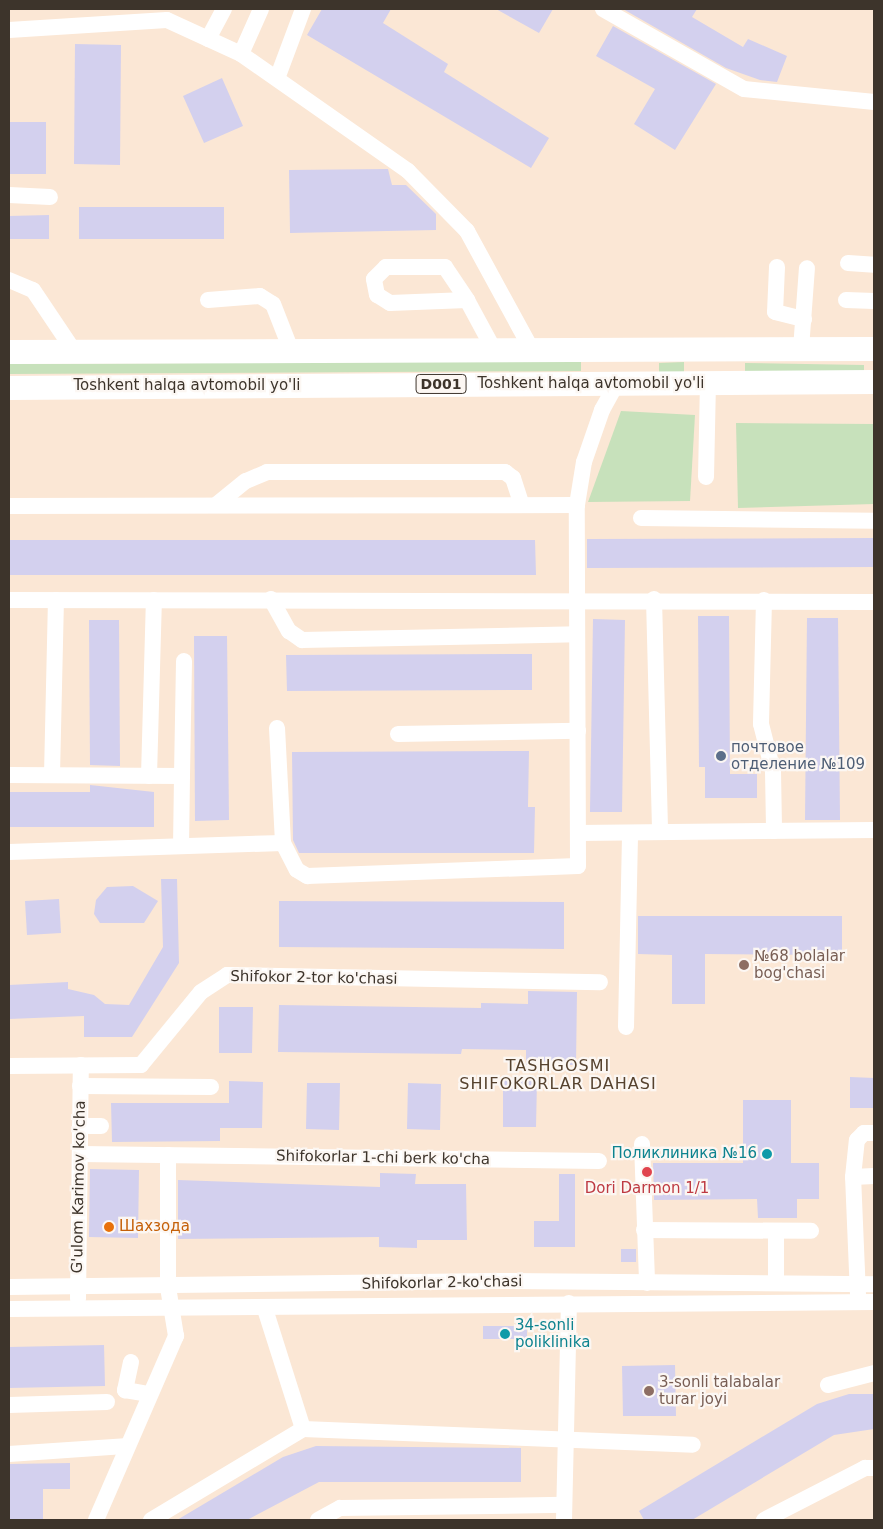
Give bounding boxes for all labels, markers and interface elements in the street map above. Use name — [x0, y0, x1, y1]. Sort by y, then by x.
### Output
road number: D001 — [415, 372, 467, 396]
street label: Toshkent halqa avtomobil yo'li — [477, 375, 705, 393]
street label: Toshkent halqa avtomobil yo'li — [73, 377, 301, 395]
place label: почтовое отделение №109 — [731, 738, 865, 773]
marker: почтовое отделение №109 — [715, 750, 727, 762]
place label: №68 bolalar bog'chasi — [754, 947, 845, 982]
marker: №68 bolalar bog'chasi — [738, 959, 750, 971]
street label: Shifokor 2-tor ko'chasi — [230, 968, 398, 988]
district label: TASHGOSMI SHIFOKORLAR DAHASI — [457, 1056, 659, 1094]
street label: G'ulom Karimov ko'cha — [68, 1100, 90, 1274]
place label: Поликлиника №16 — [612, 1145, 757, 1163]
street label: Shifokorlar 1-chi berk ko'cha — [276, 1147, 490, 1169]
marker: Поликлиника №16 — [761, 1148, 773, 1160]
marker: Dori Darmon 1/1 — [641, 1166, 653, 1178]
place label: Dori Darmon 1/1 — [585, 1180, 709, 1198]
place label: Шахзода — [119, 1218, 190, 1236]
marker: Шахзода — [103, 1221, 115, 1233]
street label: Shifokorlar 2-ko'chasi — [361, 1273, 523, 1293]
place label: 34-sonli poliklinika — [515, 1316, 590, 1351]
marker: 34-sonli poliklinika — [499, 1328, 511, 1340]
place label: 3-sonli talabalar turar joyi — [659, 1373, 780, 1408]
marker: 3-sonli talabalar turar joyi — [643, 1385, 655, 1397]

